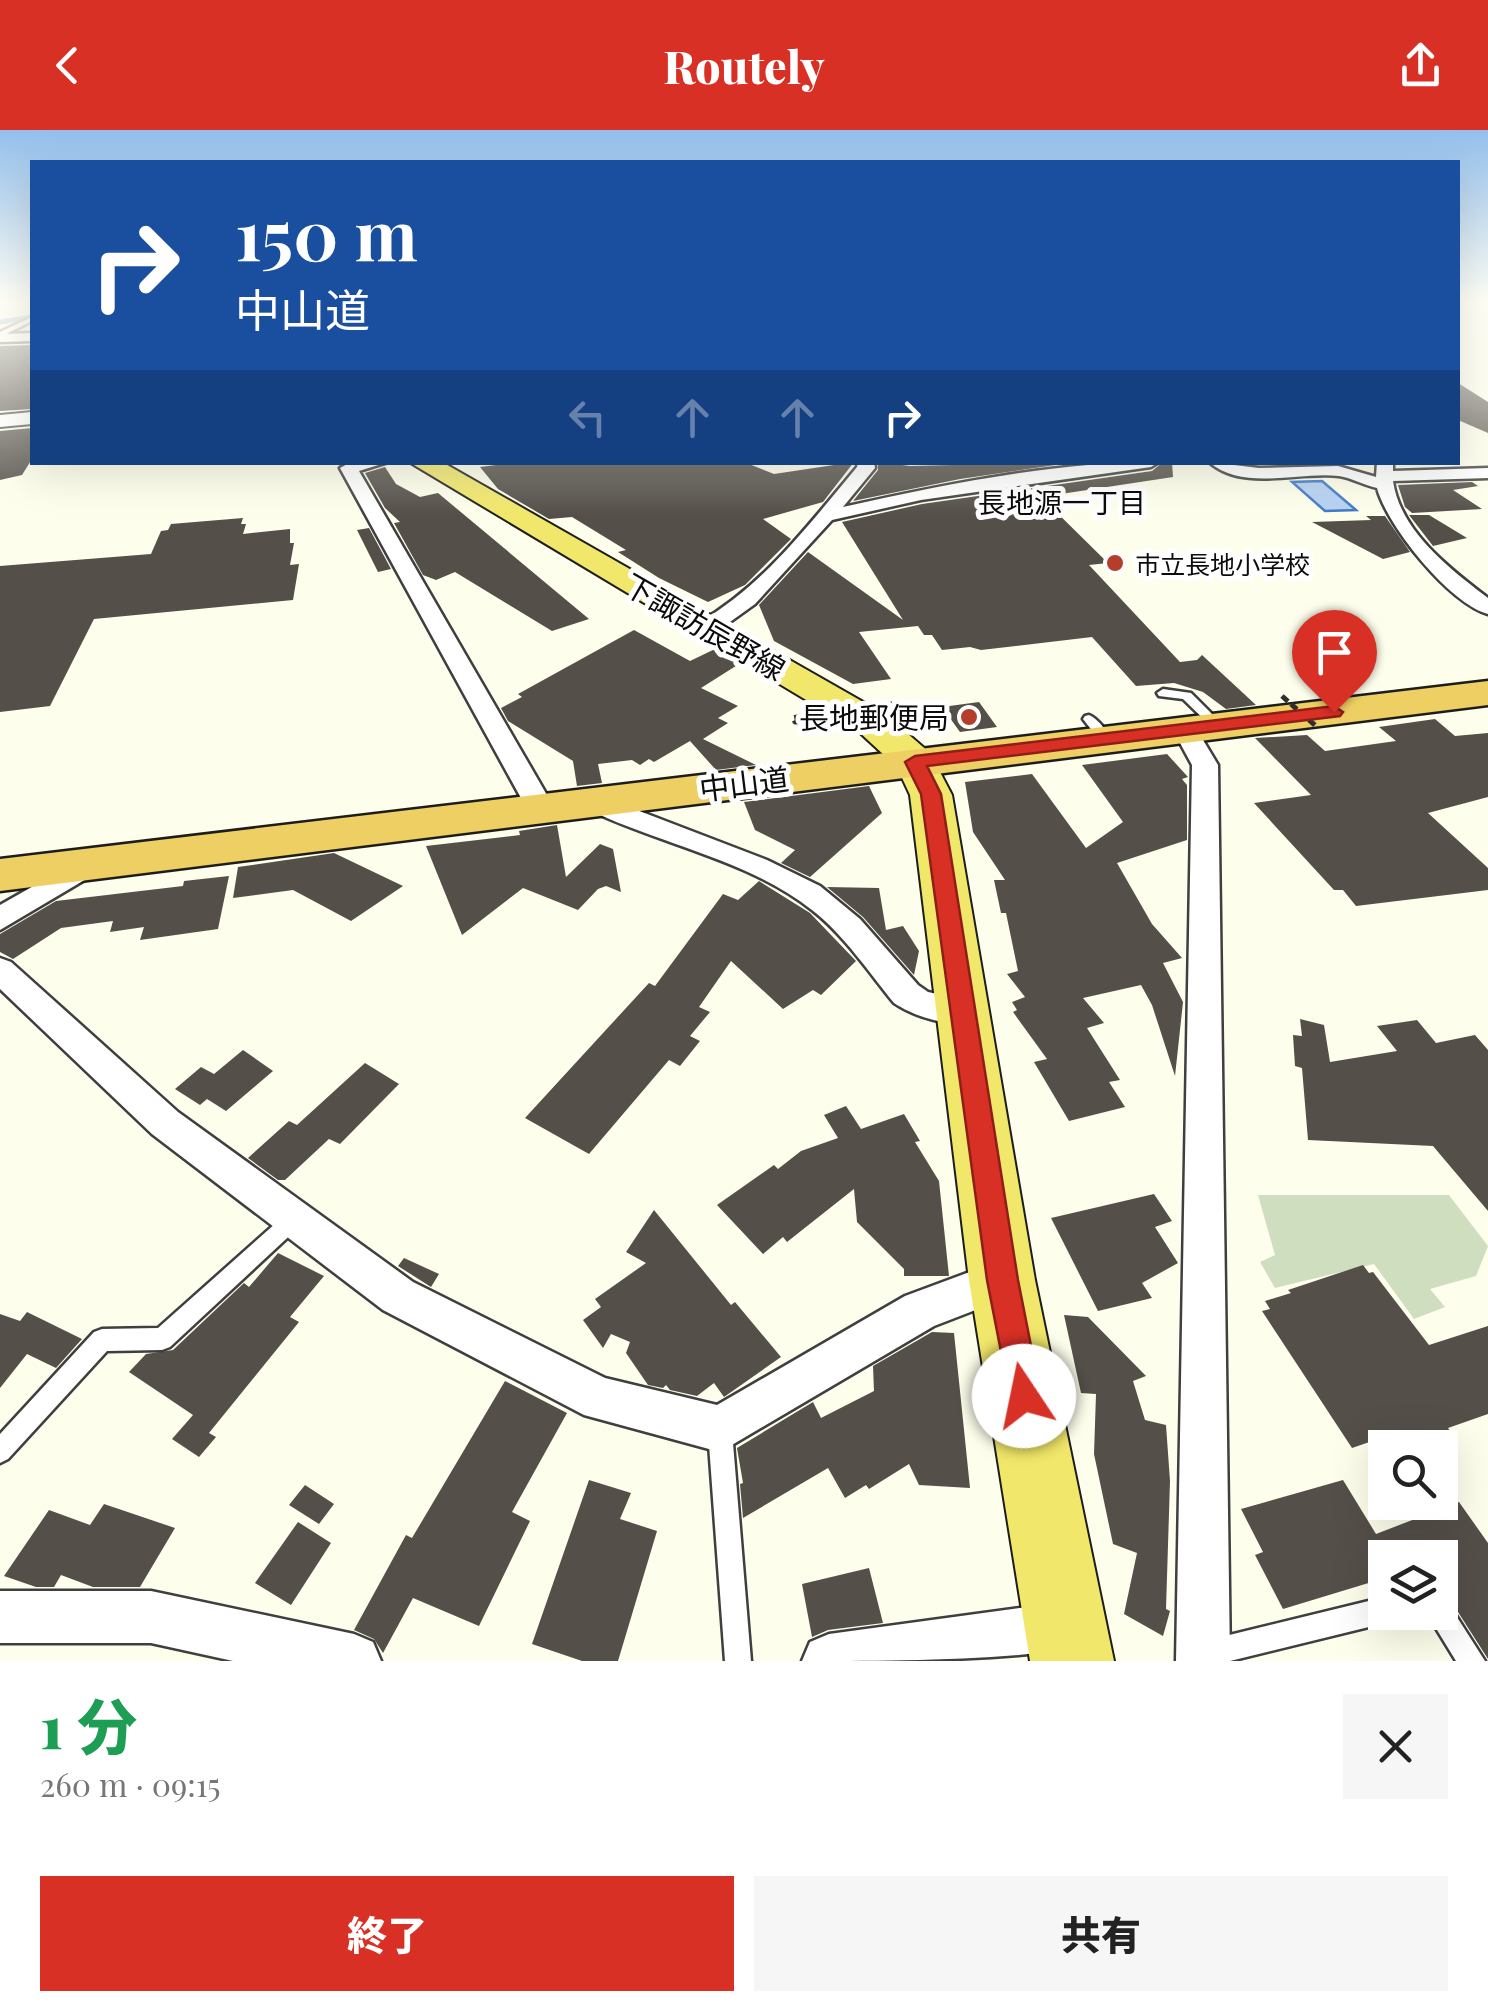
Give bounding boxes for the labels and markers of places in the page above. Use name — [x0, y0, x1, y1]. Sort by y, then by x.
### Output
place label: 市立長地小学校 — [1135, 547, 1310, 580]
marker: 市立長地小学校 — [1104, 552, 1126, 574]
pin — [1292, 610, 1377, 713]
place label: 長地郵便局 — [799, 697, 949, 737]
marker: 長地郵便局 — [958, 706, 980, 728]

